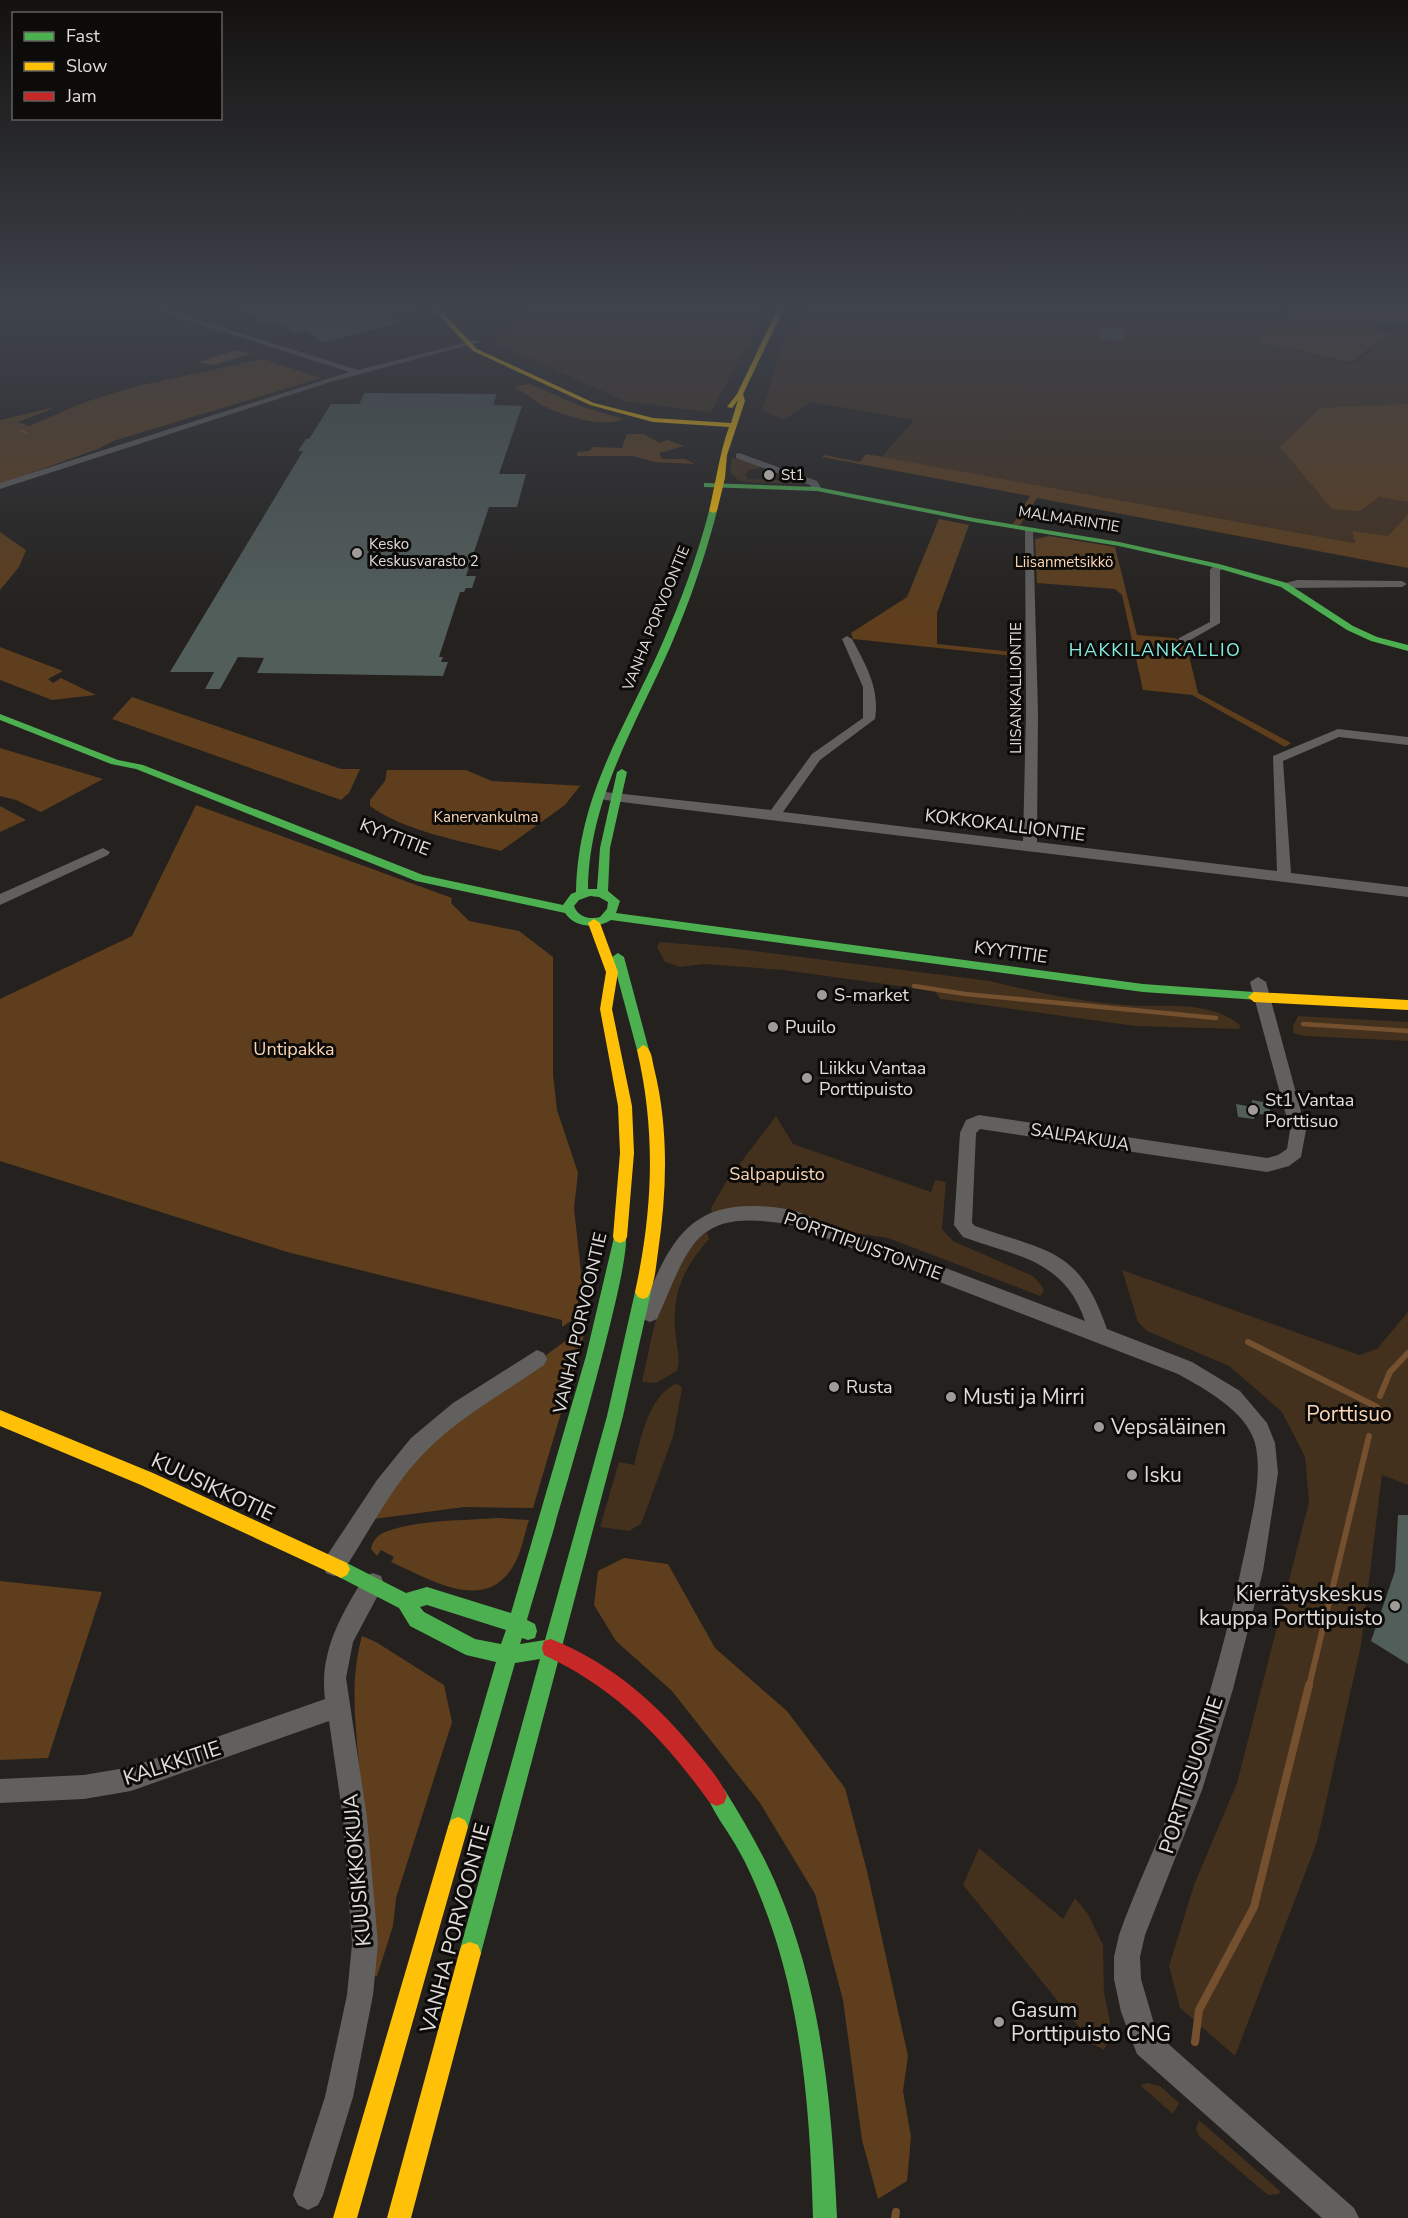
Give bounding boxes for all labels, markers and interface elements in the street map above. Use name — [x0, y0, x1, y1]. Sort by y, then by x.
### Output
legend — [12, 12, 222, 120]
text: Fast — [66, 24, 101, 48]
text: Slow — [66, 54, 107, 78]
text: Jam — [65, 84, 97, 108]
place label: St1 — [781, 465, 804, 485]
marker: St1 — [762, 468, 776, 482]
street label: MALMARINTIE — [1017, 501, 1121, 537]
place label: Kesko Keskusvarasto 2 — [369, 534, 479, 571]
street label: VANHA PORVOONTIE — [617, 543, 694, 694]
marker: Kesko Keskusvarasto 2 — [350, 546, 364, 560]
park label: Liisanmetsikkö — [1015, 552, 1113, 572]
street label: LIISANKALLIONTIE — [1006, 622, 1026, 754]
district label: HAKKILANKALLIO — [1069, 638, 1241, 662]
street label: KOKKOKALLIONTIE — [923, 803, 1087, 847]
park label: Kanervankulma — [434, 807, 538, 827]
street label: KYYTITIE — [356, 813, 434, 861]
street label: KYYTITIE — [973, 935, 1049, 969]
place label: S-market — [834, 983, 909, 1007]
marker: S-market — [815, 988, 829, 1002]
place label: Puuilo — [785, 1015, 836, 1039]
marker: Puuilo — [766, 1020, 780, 1034]
park label: Untipakka — [253, 1037, 335, 1061]
place label: Liikku Vantaa Porttipuisto — [819, 1056, 926, 1101]
marker: Liikku Vantaa Porttipuisto — [800, 1071, 814, 1085]
place label: St1 Vantaa Porttisuo — [1265, 1088, 1354, 1133]
marker: St1 Vantaa Porttisuo — [1246, 1103, 1260, 1117]
street label: SALPAKUJA — [1029, 1117, 1131, 1157]
park label: Salpapuisto — [729, 1162, 825, 1186]
street label: PORTTIPUISTONTIE — [781, 1206, 945, 1286]
street label: VANHA PORVOONTIE — [547, 1230, 613, 1417]
place label: Rusta — [846, 1375, 893, 1399]
marker: Rusta — [827, 1380, 841, 1394]
place label: Musti ja Mirri — [963, 1383, 1085, 1411]
marker: Musti ja Mirri — [944, 1390, 958, 1404]
park label: Porttisuo — [1306, 1400, 1392, 1428]
place label: Vepsäläinen — [1110, 1413, 1226, 1441]
marker: Vepsäläinen — [1092, 1420, 1106, 1434]
street label: KUUSIKKOTIE — [147, 1446, 279, 1528]
place label: Isku — [1144, 1461, 1182, 1489]
marker: Isku — [1125, 1468, 1139, 1482]
place label: Kierrätyskeskus kauppa Porttipuisto — [1199, 1580, 1383, 1632]
marker: Kierrätyskeskus kauppa Porttipuisto — [1388, 1599, 1402, 1613]
street label: PORTTISUONTIE — [1152, 1693, 1230, 1857]
street label: KALKKITIE — [120, 1734, 224, 1792]
street label: KUUSIKKOKUJA — [336, 1792, 378, 1948]
street label: VANHA PORVOONTIE — [413, 1820, 496, 2037]
place label: Gasum Porttipuisto CNG — [1011, 1996, 1171, 2048]
marker: Gasum Porttipuisto CNG — [992, 2015, 1006, 2029]

